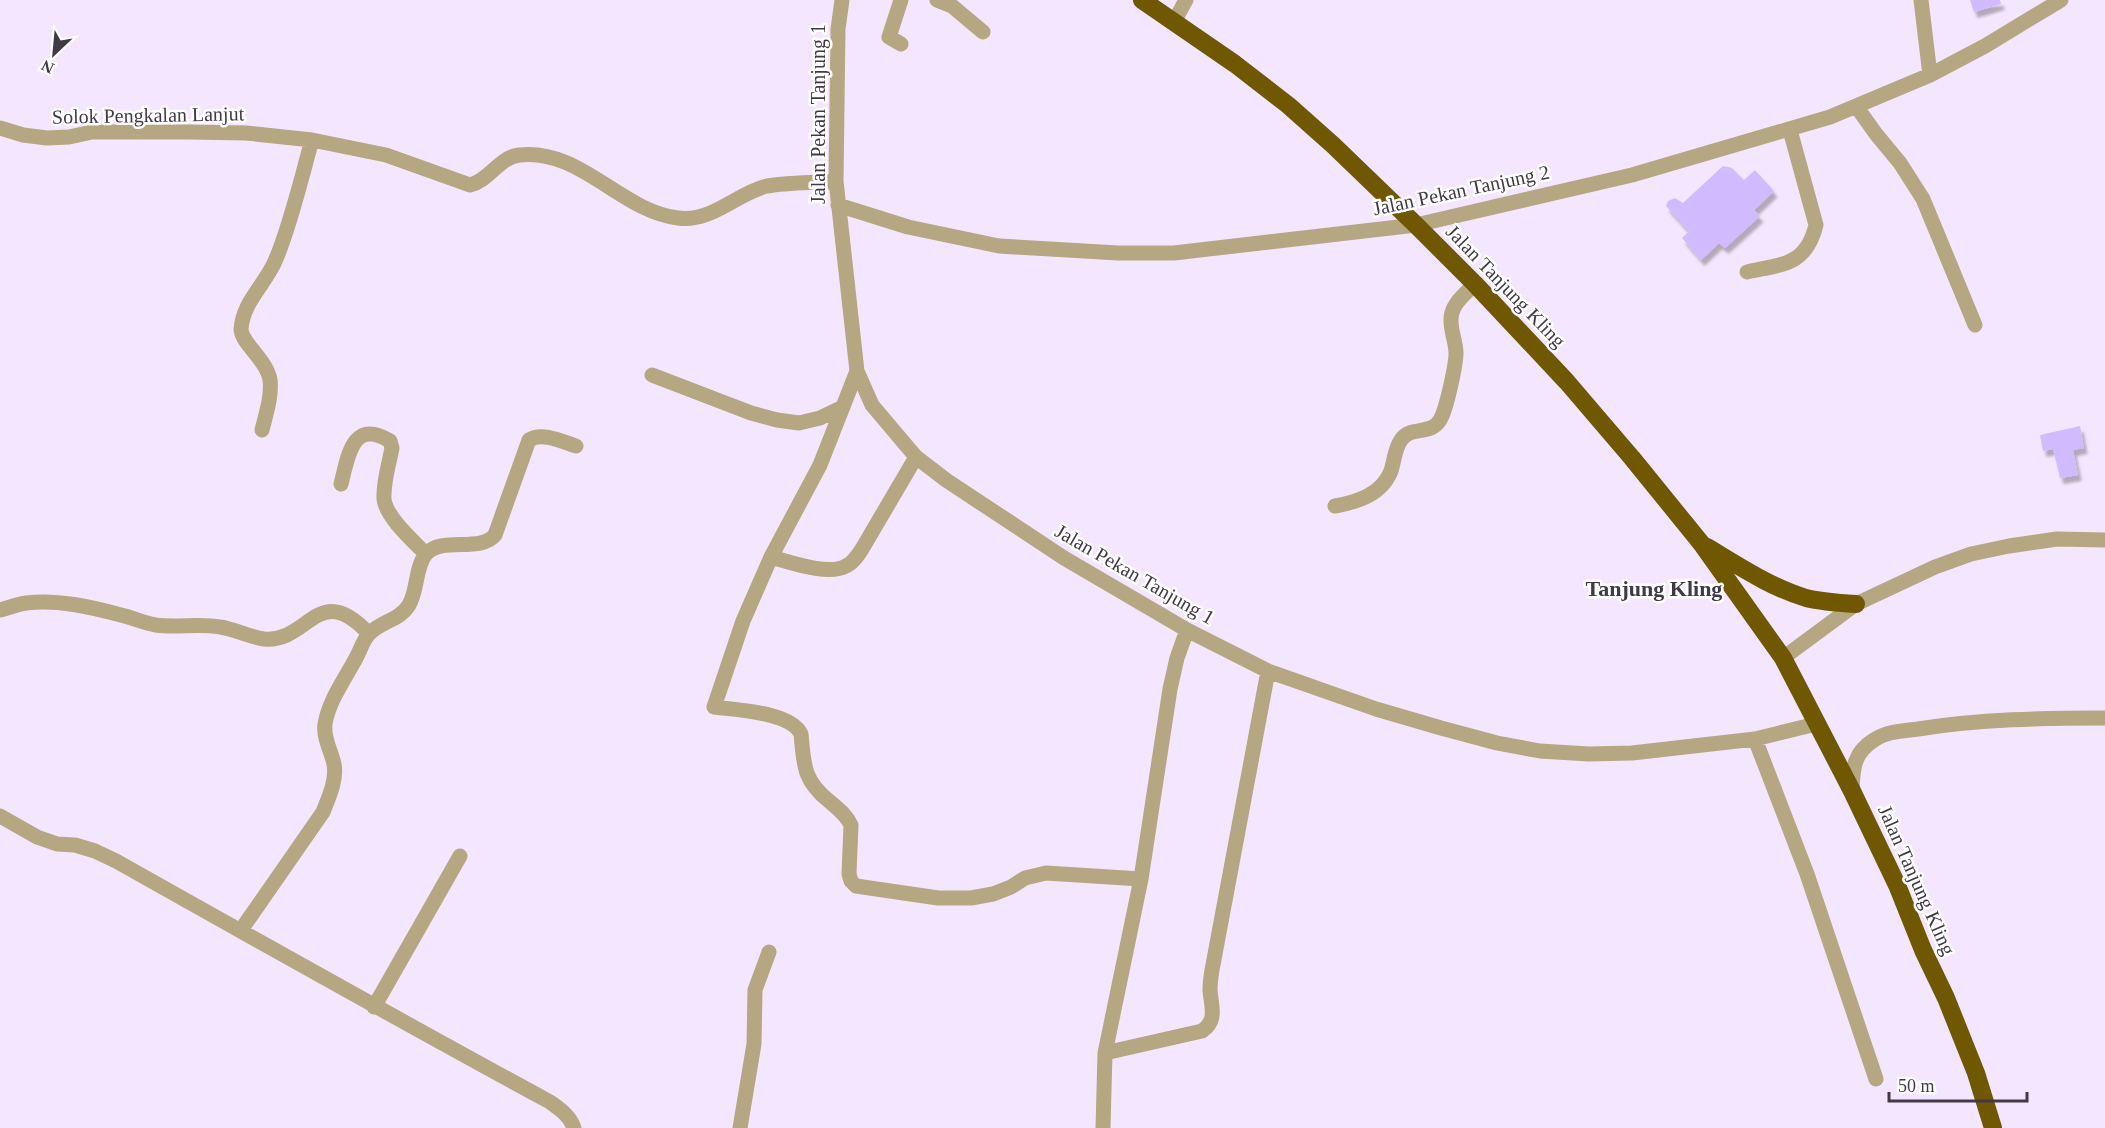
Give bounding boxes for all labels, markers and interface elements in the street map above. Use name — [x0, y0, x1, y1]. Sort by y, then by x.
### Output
north arrow — [24, 24, 84, 84]
street label: Jalan Pekan Tanjung 1 — [807, 24, 830, 204]
text: N — [38, 57, 57, 77]
street label: Solok Pengkalan Lanjut — [52, 102, 245, 129]
street label: Jalan Pekan Tanjung 2 — [1371, 161, 1551, 220]
street label: Jalan Tanjung Kling — [1441, 220, 1570, 352]
street label: Jalan Pekan Tanjung 1 — [1051, 520, 1218, 629]
district label: Tanjung Kling — [1586, 576, 1722, 601]
street label: Jalan Tanjung Kling — [1873, 802, 1960, 959]
scale bar — [1889, 1065, 2027, 1103]
text: 50 m — [1898, 1076, 1935, 1096]

